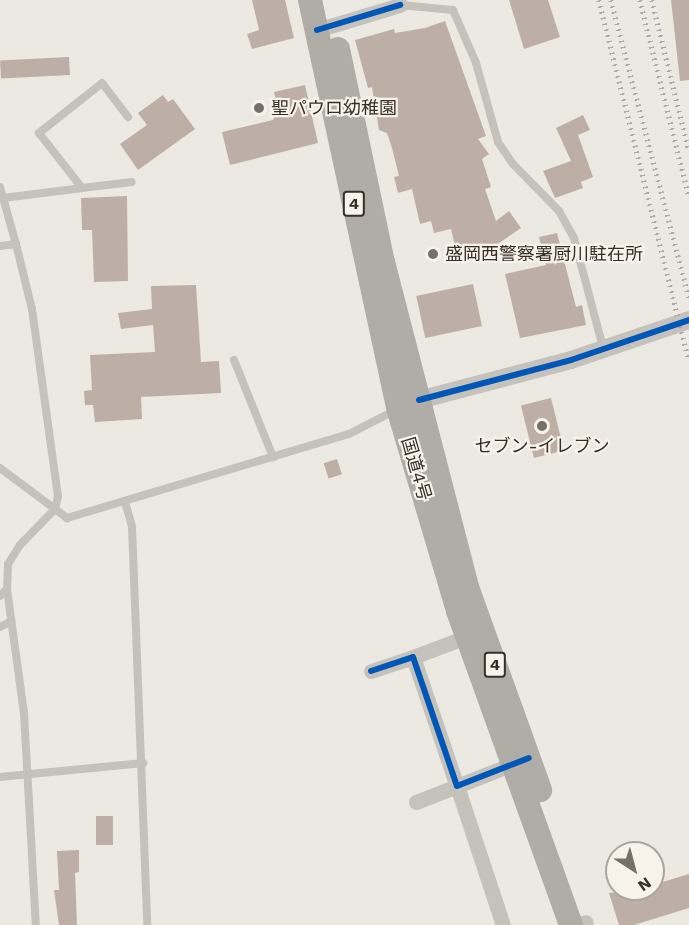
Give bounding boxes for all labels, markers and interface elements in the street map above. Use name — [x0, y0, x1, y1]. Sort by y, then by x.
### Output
place label: 聖パウロ幼稚園 — [271, 97, 397, 119]
marker: 聖パウロ幼稚園 — [252, 101, 266, 115]
road number: 4 — [342, 191, 366, 217]
place label: 盛岡西警察署厨川駐在所 — [445, 243, 643, 265]
marker: 盛岡西警察署厨川駐在所 — [426, 247, 440, 261]
marker: セブン-イレブン — [535, 419, 549, 433]
street label: 国道4号 — [397, 435, 435, 503]
place label: セブン-イレブン — [474, 435, 610, 457]
road number: 4 — [483, 652, 507, 678]
north arrow — [605, 841, 665, 901]
text: N — [634, 873, 655, 896]

